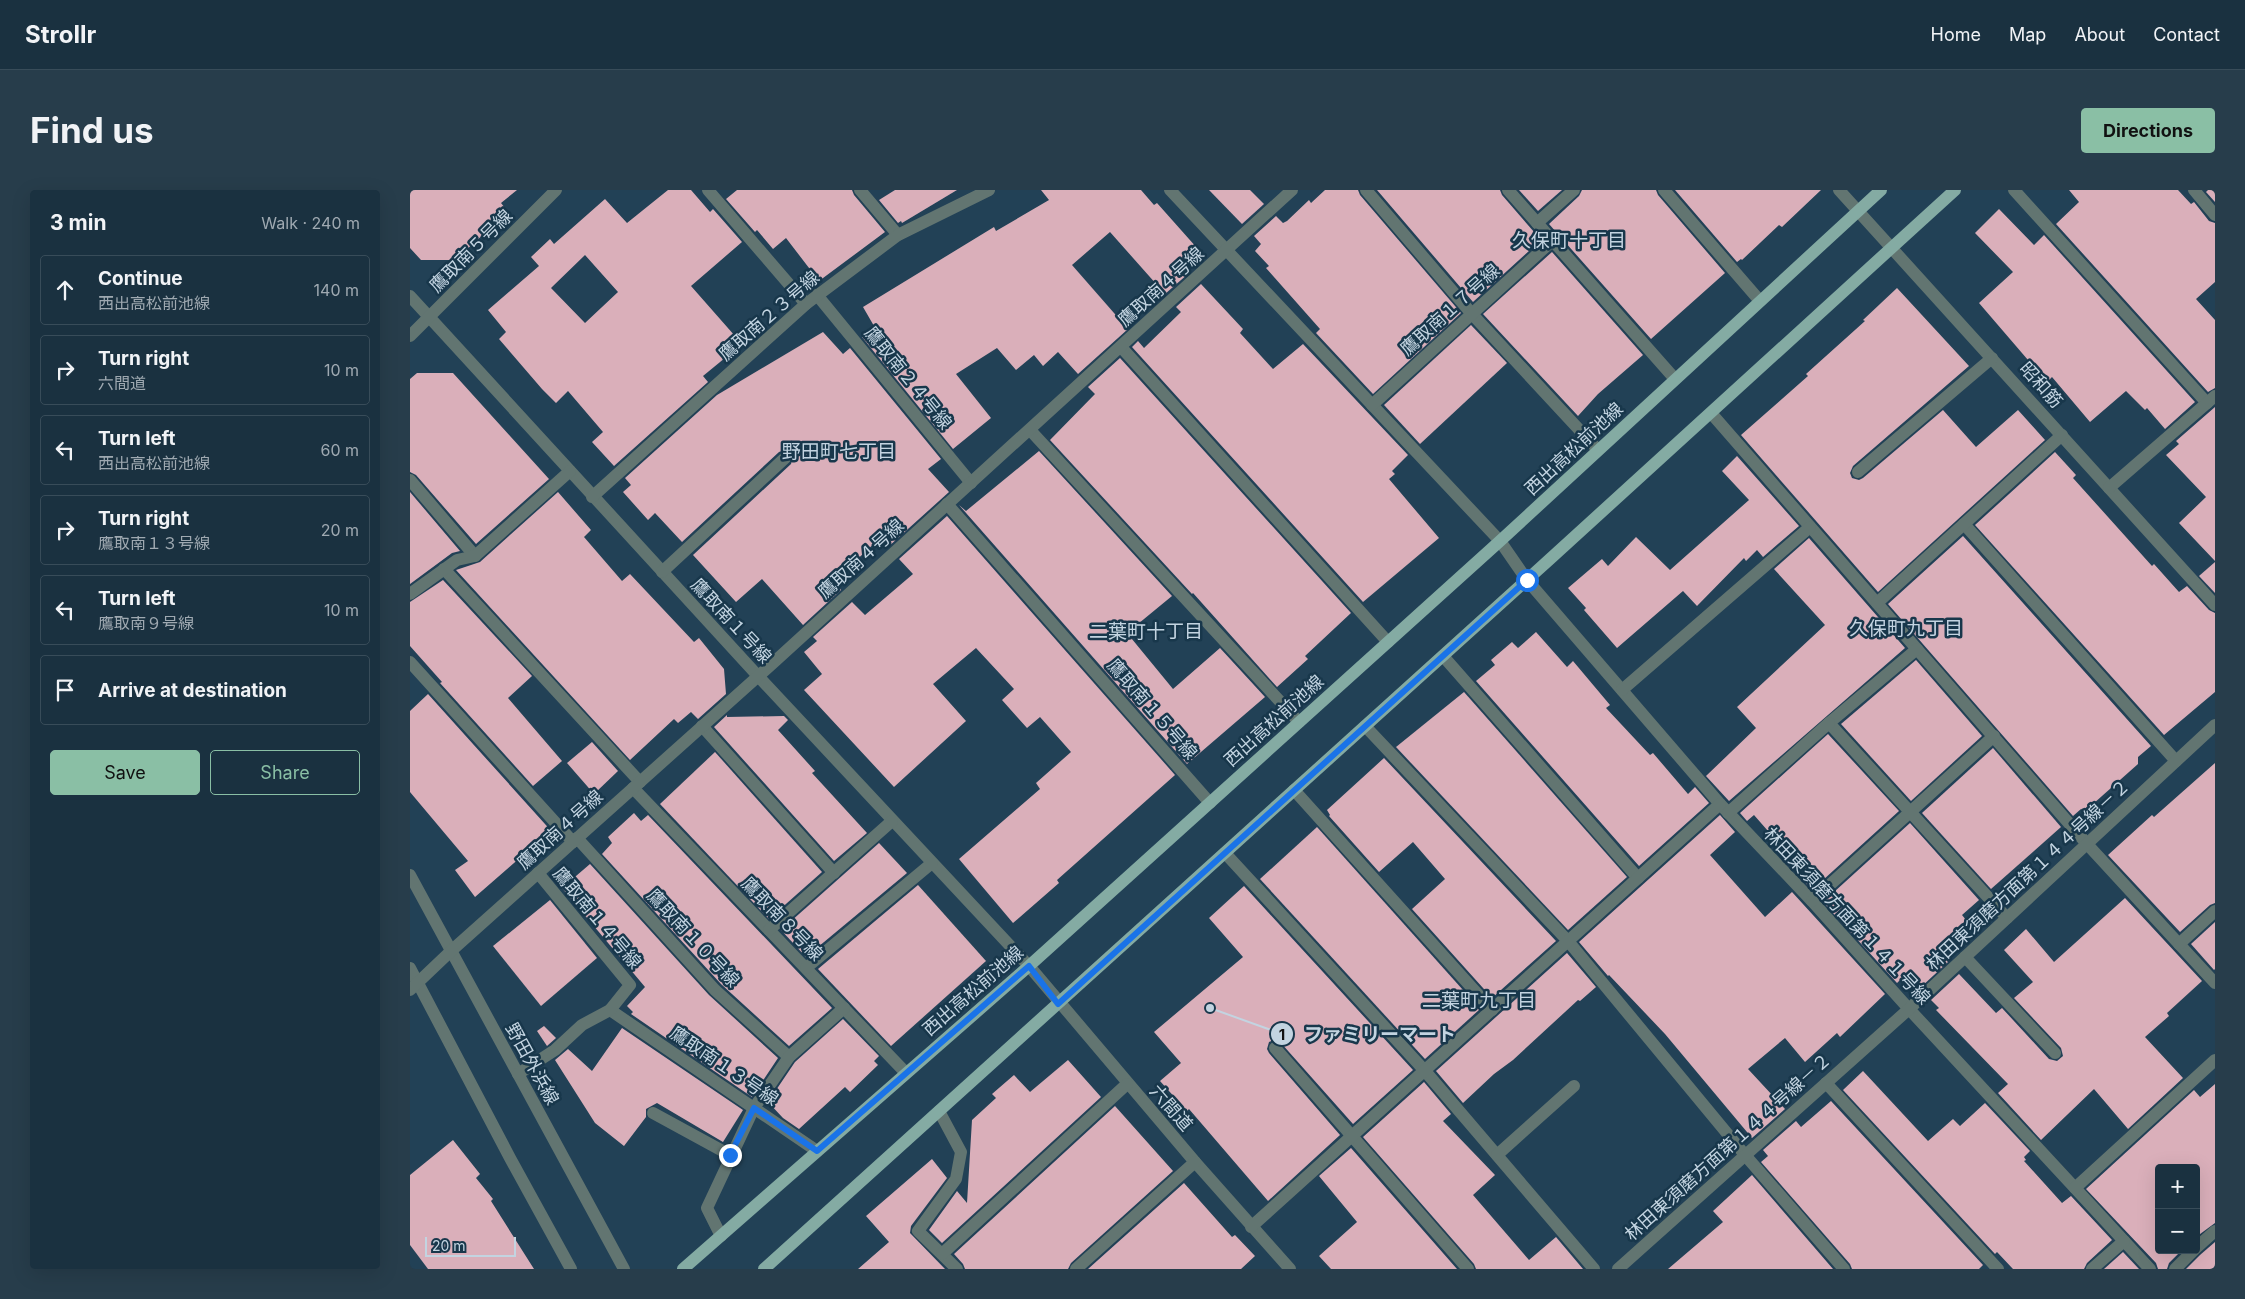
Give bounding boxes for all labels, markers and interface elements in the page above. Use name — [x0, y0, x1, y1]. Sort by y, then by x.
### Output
text: Strollr — [25, 20, 96, 49]
text: Home — [1931, 24, 1981, 45]
text: Map — [2009, 24, 2046, 45]
text: About — [2074, 24, 2125, 45]
text: Contact — [2153, 24, 2220, 45]
button: Directions — [2081, 108, 2215, 153]
text: Find us — [30, 109, 154, 151]
street label: 鷹取南５号線 — [425, 205, 516, 296]
text: 3 min — [50, 210, 106, 235]
text: Walk · 240 m — [261, 213, 360, 233]
district label: 久保町十丁目 — [1512, 229, 1626, 252]
street label: 鷹取南４号線 — [1114, 243, 1208, 331]
street label: 鷹取南１７号線 — [1396, 260, 1504, 360]
street label: 鷹取南２３号線 — [714, 266, 823, 365]
text: Continue — [98, 267, 183, 290]
icon: ahead — [51, 276, 79, 304]
text: 140 m — [314, 280, 359, 300]
text: 西出高松前池線 — [98, 293, 210, 313]
street label: 鷹取南２４号線 — [861, 322, 956, 433]
text: Turn right — [98, 347, 189, 370]
icon: right — [51, 356, 79, 384]
street label: 昭和筋 — [2016, 358, 2067, 412]
text: 10 m — [324, 360, 359, 380]
text: 六間道 — [98, 373, 146, 393]
street label: 西出高松前池線 — [1520, 398, 1627, 499]
text: Turn left — [98, 427, 176, 450]
icon: left — [51, 436, 79, 464]
text: 60 m — [320, 440, 359, 460]
district label: 野田町七丁目 — [782, 440, 896, 463]
text: 西出高松前池線 — [98, 453, 210, 473]
text: Turn right — [98, 507, 189, 530]
street label: 鷹取南４号線 — [814, 515, 908, 603]
icon: right — [51, 516, 79, 544]
text: 20 m — [321, 520, 359, 540]
text: 鷹取南１３号線 — [98, 533, 210, 553]
route start — [1516, 569, 1539, 592]
street label: 鷹取南１号線 — [687, 574, 776, 667]
text: Turn left — [98, 587, 176, 610]
icon: left — [51, 596, 79, 624]
text: 10 m — [324, 600, 359, 620]
text: 鷹取南９号線 — [98, 613, 194, 633]
district label: 久保町九丁目 — [1849, 617, 1963, 640]
district label: 二葉町十丁目 — [1089, 620, 1203, 643]
street label: 鷹取南１５号線 — [1103, 654, 1202, 763]
street label: 西出高松前池線 — [1220, 671, 1328, 771]
icon: arrive — [51, 676, 79, 704]
text: Arrive at destination — [98, 679, 287, 702]
button: Save — [50, 750, 200, 795]
button: Share — [210, 750, 360, 795]
street label: 林田東須磨方面第１４４号線－２ — [1922, 775, 2134, 974]
street label: 鷹取南４号線 — [513, 786, 607, 874]
street label: 林田東須磨方面第１４１号線 — [1760, 823, 1935, 1008]
street label: 鷹取南１４号線 — [549, 863, 646, 973]
street label: 鷹取南８号線 — [737, 873, 827, 965]
street label: 鷹取南１０号線 — [643, 884, 744, 991]
street label: 西出高松前池線 — [918, 941, 1027, 1040]
district label: 二葉町九丁目 — [1422, 989, 1536, 1012]
callout: ファミリーマート — [1269, 1017, 1466, 1051]
street label: 野田外浜線 — [501, 1019, 563, 1108]
street label: 鷹取南１３号線 — [666, 1022, 782, 1110]
text: ファミリーマート — [1304, 1023, 1456, 1046]
text: 1 — [1279, 1025, 1285, 1044]
street label: 林田東須磨方面第１４４号線－２ — [1620, 1048, 1835, 1245]
street label: 六間道 — [1146, 1080, 1197, 1135]
route end — [719, 1144, 742, 1167]
map controls — [2155, 1164, 2200, 1254]
button: + — [2155, 1164, 2200, 1209]
button: − — [2155, 1209, 2200, 1254]
scale bar — [425, 1234, 516, 1257]
text: 20 m — [432, 1237, 466, 1254]

